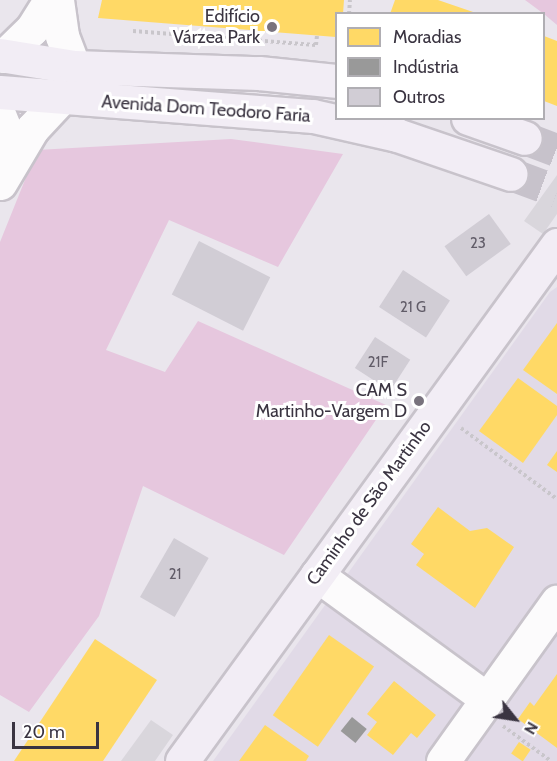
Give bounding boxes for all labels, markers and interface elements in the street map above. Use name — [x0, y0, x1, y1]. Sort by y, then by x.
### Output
place label: Edifício Várzea Park — [173, 6, 260, 48]
legend — [335, 12, 545, 120]
marker: Edifício Várzea Park — [265, 20, 279, 34]
text: Moradias — [393, 26, 461, 48]
text: Indústria — [393, 56, 459, 78]
text: Outros — [393, 86, 445, 108]
street label: Avenida Dom Teodoro Faria — [101, 91, 311, 127]
house number: 23 — [470, 235, 486, 253]
house number: 21 G — [400, 299, 426, 317]
house number: 21F — [368, 354, 388, 372]
place label: CAM S Martinho-Vargem D — [256, 380, 407, 422]
marker: CAM S Martinho-Vargem D — [412, 394, 426, 408]
street label: Caminho de São Martinho — [302, 417, 436, 589]
house number: 21 — [169, 566, 181, 584]
north arrow — [485, 689, 545, 749]
scale bar — [15, 710, 102, 748]
text: N — [520, 719, 542, 738]
text: 20 m — [23, 721, 65, 743]

